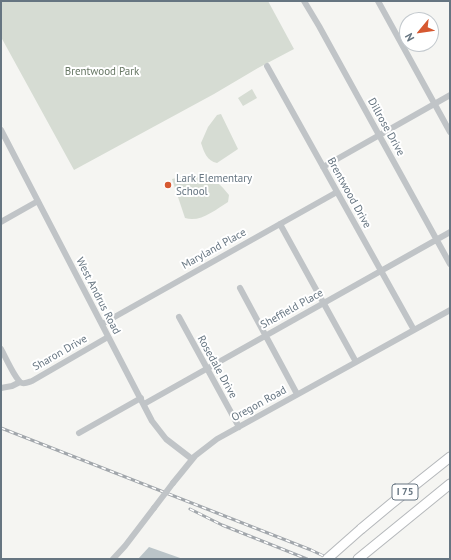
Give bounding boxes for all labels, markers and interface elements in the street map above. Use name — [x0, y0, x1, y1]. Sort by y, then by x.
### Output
north arrow — [399, 12, 439, 52]
text: N — [402, 31, 417, 44]
park label: Brentwood Park — [65, 65, 139, 79]
street label: Dillrose Drive — [365, 96, 407, 158]
street label: Brentwood Drive — [324, 155, 374, 231]
place label: Lark Elementary School — [176, 172, 252, 198]
marker: Lark Elementary School — [163, 180, 173, 190]
street label: Maryland Place — [179, 226, 249, 272]
street label: West Andrus Road — [73, 255, 123, 337]
street label: Sheffield Place — [258, 286, 326, 332]
street label: Sharon Drive — [30, 332, 90, 374]
street label: Rosedale Drive — [194, 333, 240, 401]
street label: Oregon Road — [229, 383, 289, 425]
road number: I 75 — [392, 484, 418, 500]

